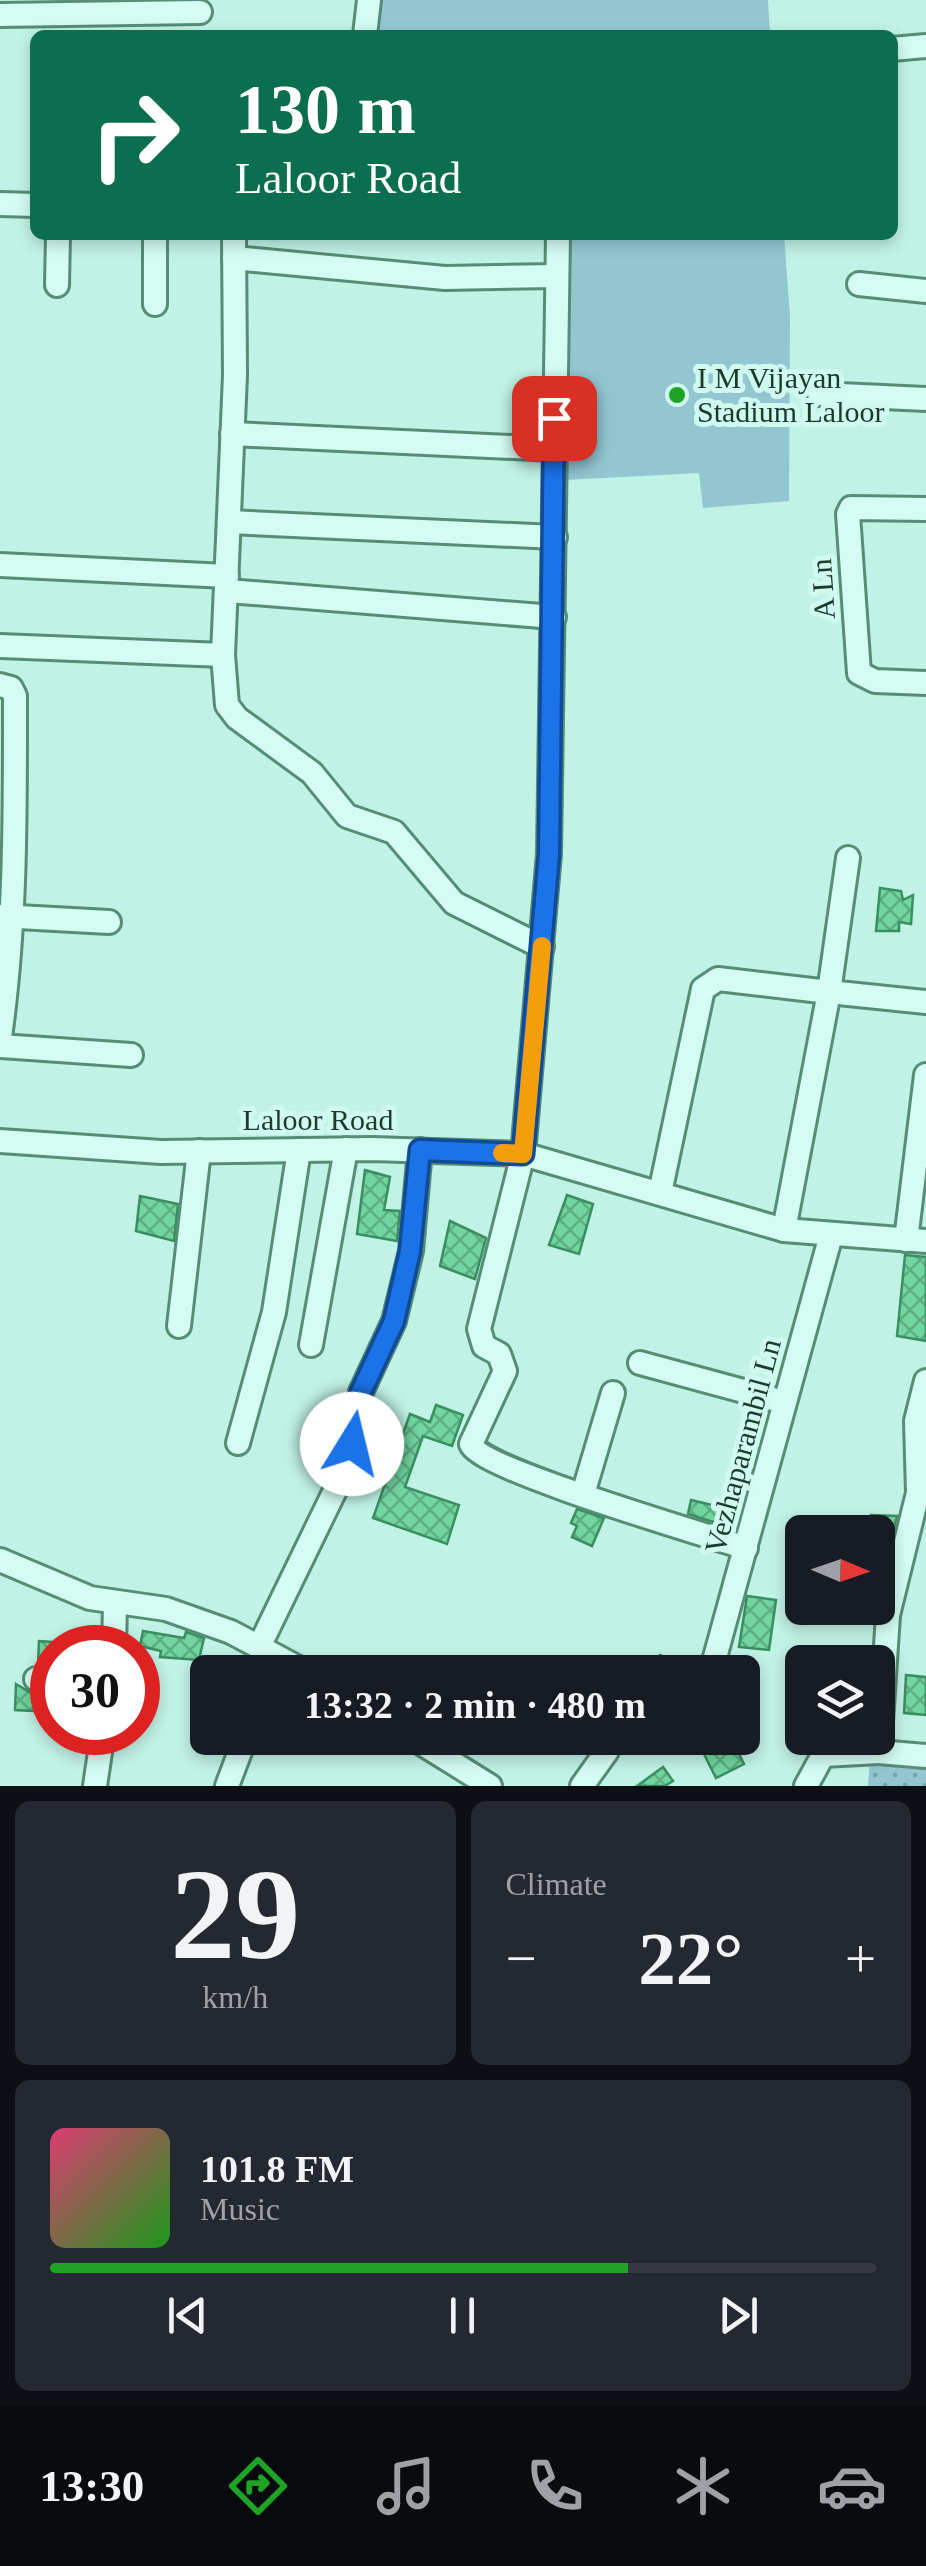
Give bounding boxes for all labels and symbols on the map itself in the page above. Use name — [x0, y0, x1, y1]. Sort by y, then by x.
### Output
place label: I M Vijayan Stadium Laloor — [697, 361, 884, 428]
pin — [512, 376, 597, 461]
marker: I M Vijayan Stadium Laloor — [666, 384, 688, 406]
street label: A Ln — [804, 558, 841, 621]
street label: Laloor Road — [243, 1103, 393, 1136]
street label: Vezhaparambil Ln — [698, 1335, 787, 1557]
position arrow — [300, 1392, 404, 1496]
north arrow — [785, 1515, 895, 1625]
speed limit sign: 30 — [30, 1625, 160, 1755]

